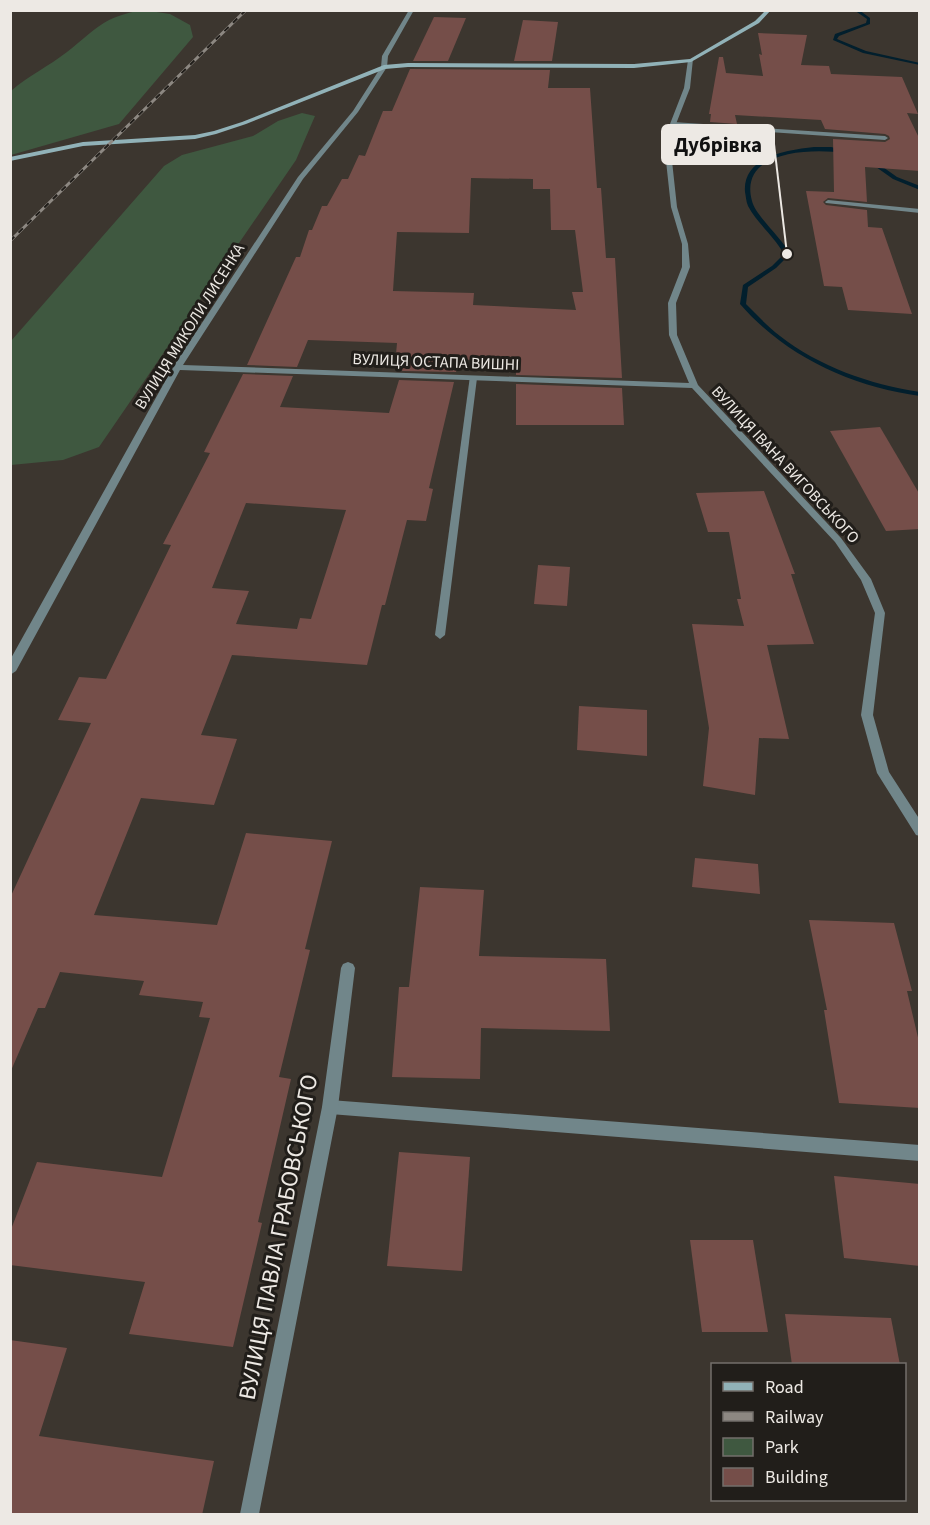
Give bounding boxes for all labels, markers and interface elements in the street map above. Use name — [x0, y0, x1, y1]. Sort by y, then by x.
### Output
callout: Дубрівка — [662, 125, 774, 164]
text: Дубрівка — [674, 130, 762, 160]
street label: ВУЛИЦЯ МИКОЛИ ЛИСЕНКА — [130, 239, 250, 414]
street label: ВУЛИЦЯ ОСТАПА ВИШНІ — [352, 348, 520, 376]
street label: ВУЛИЦЯ ІВАНА ВИГОВСЬКОГО — [706, 381, 864, 548]
street label: ВУЛИЦЯ ПАВЛА ГРАБОВСЬКОГО — [230, 1071, 327, 1403]
legend — [711, 1363, 906, 1501]
text: Road — [765, 1375, 804, 1400]
text: Railway — [765, 1405, 824, 1430]
text: Park — [765, 1435, 799, 1460]
text: Building — [765, 1465, 828, 1490]

